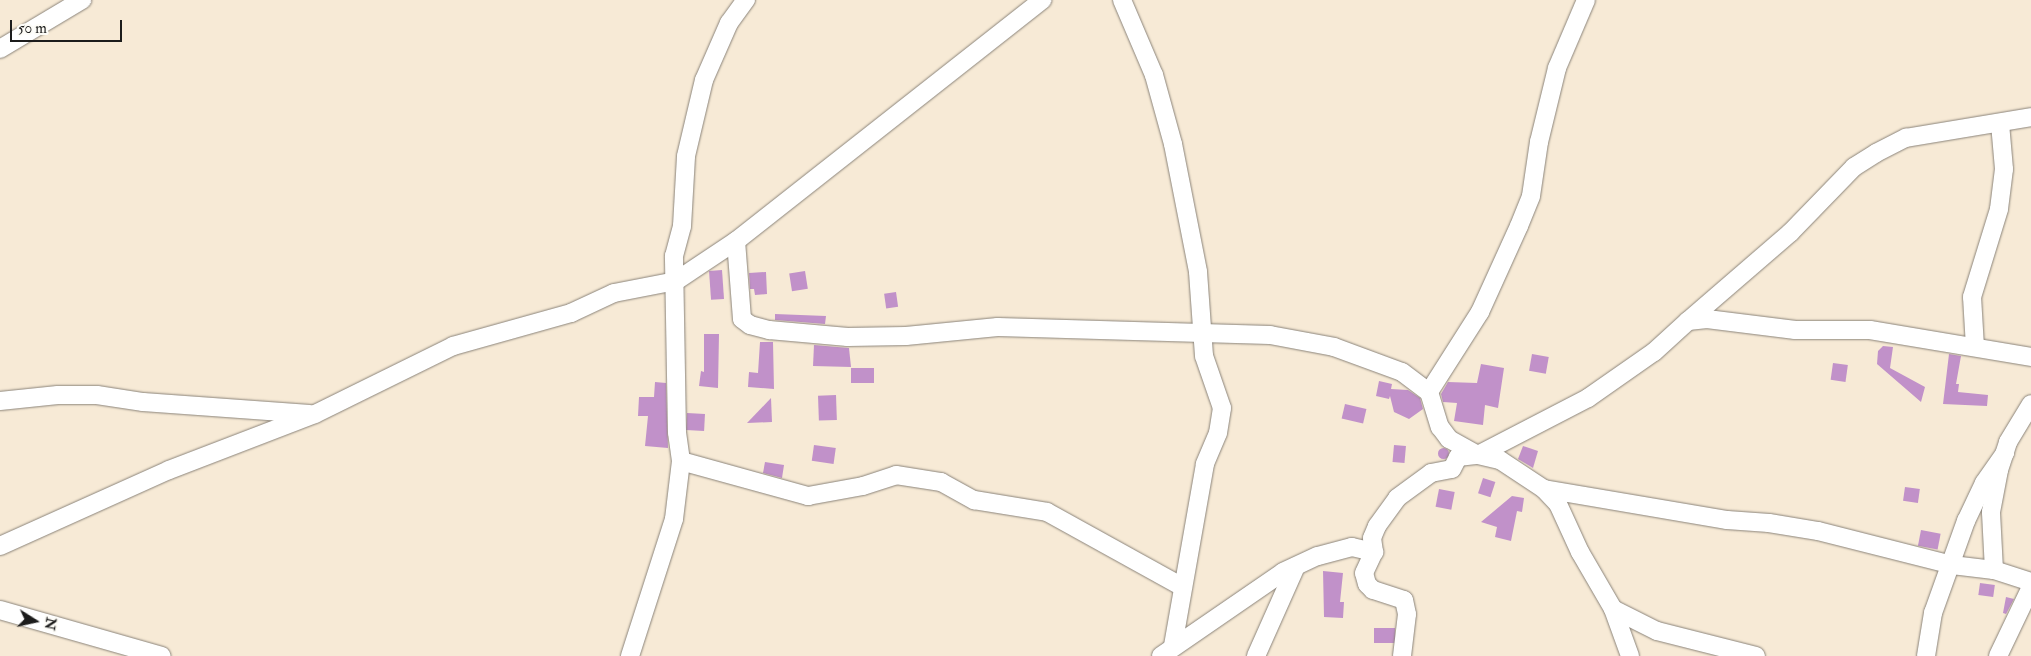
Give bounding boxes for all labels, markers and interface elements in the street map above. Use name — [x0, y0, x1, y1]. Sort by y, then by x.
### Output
scale bar — [12, 10, 125, 42]
text: 50 m — [18, 19, 47, 38]
north arrow — [10, 596, 60, 646]
text: N — [41, 616, 60, 631]

